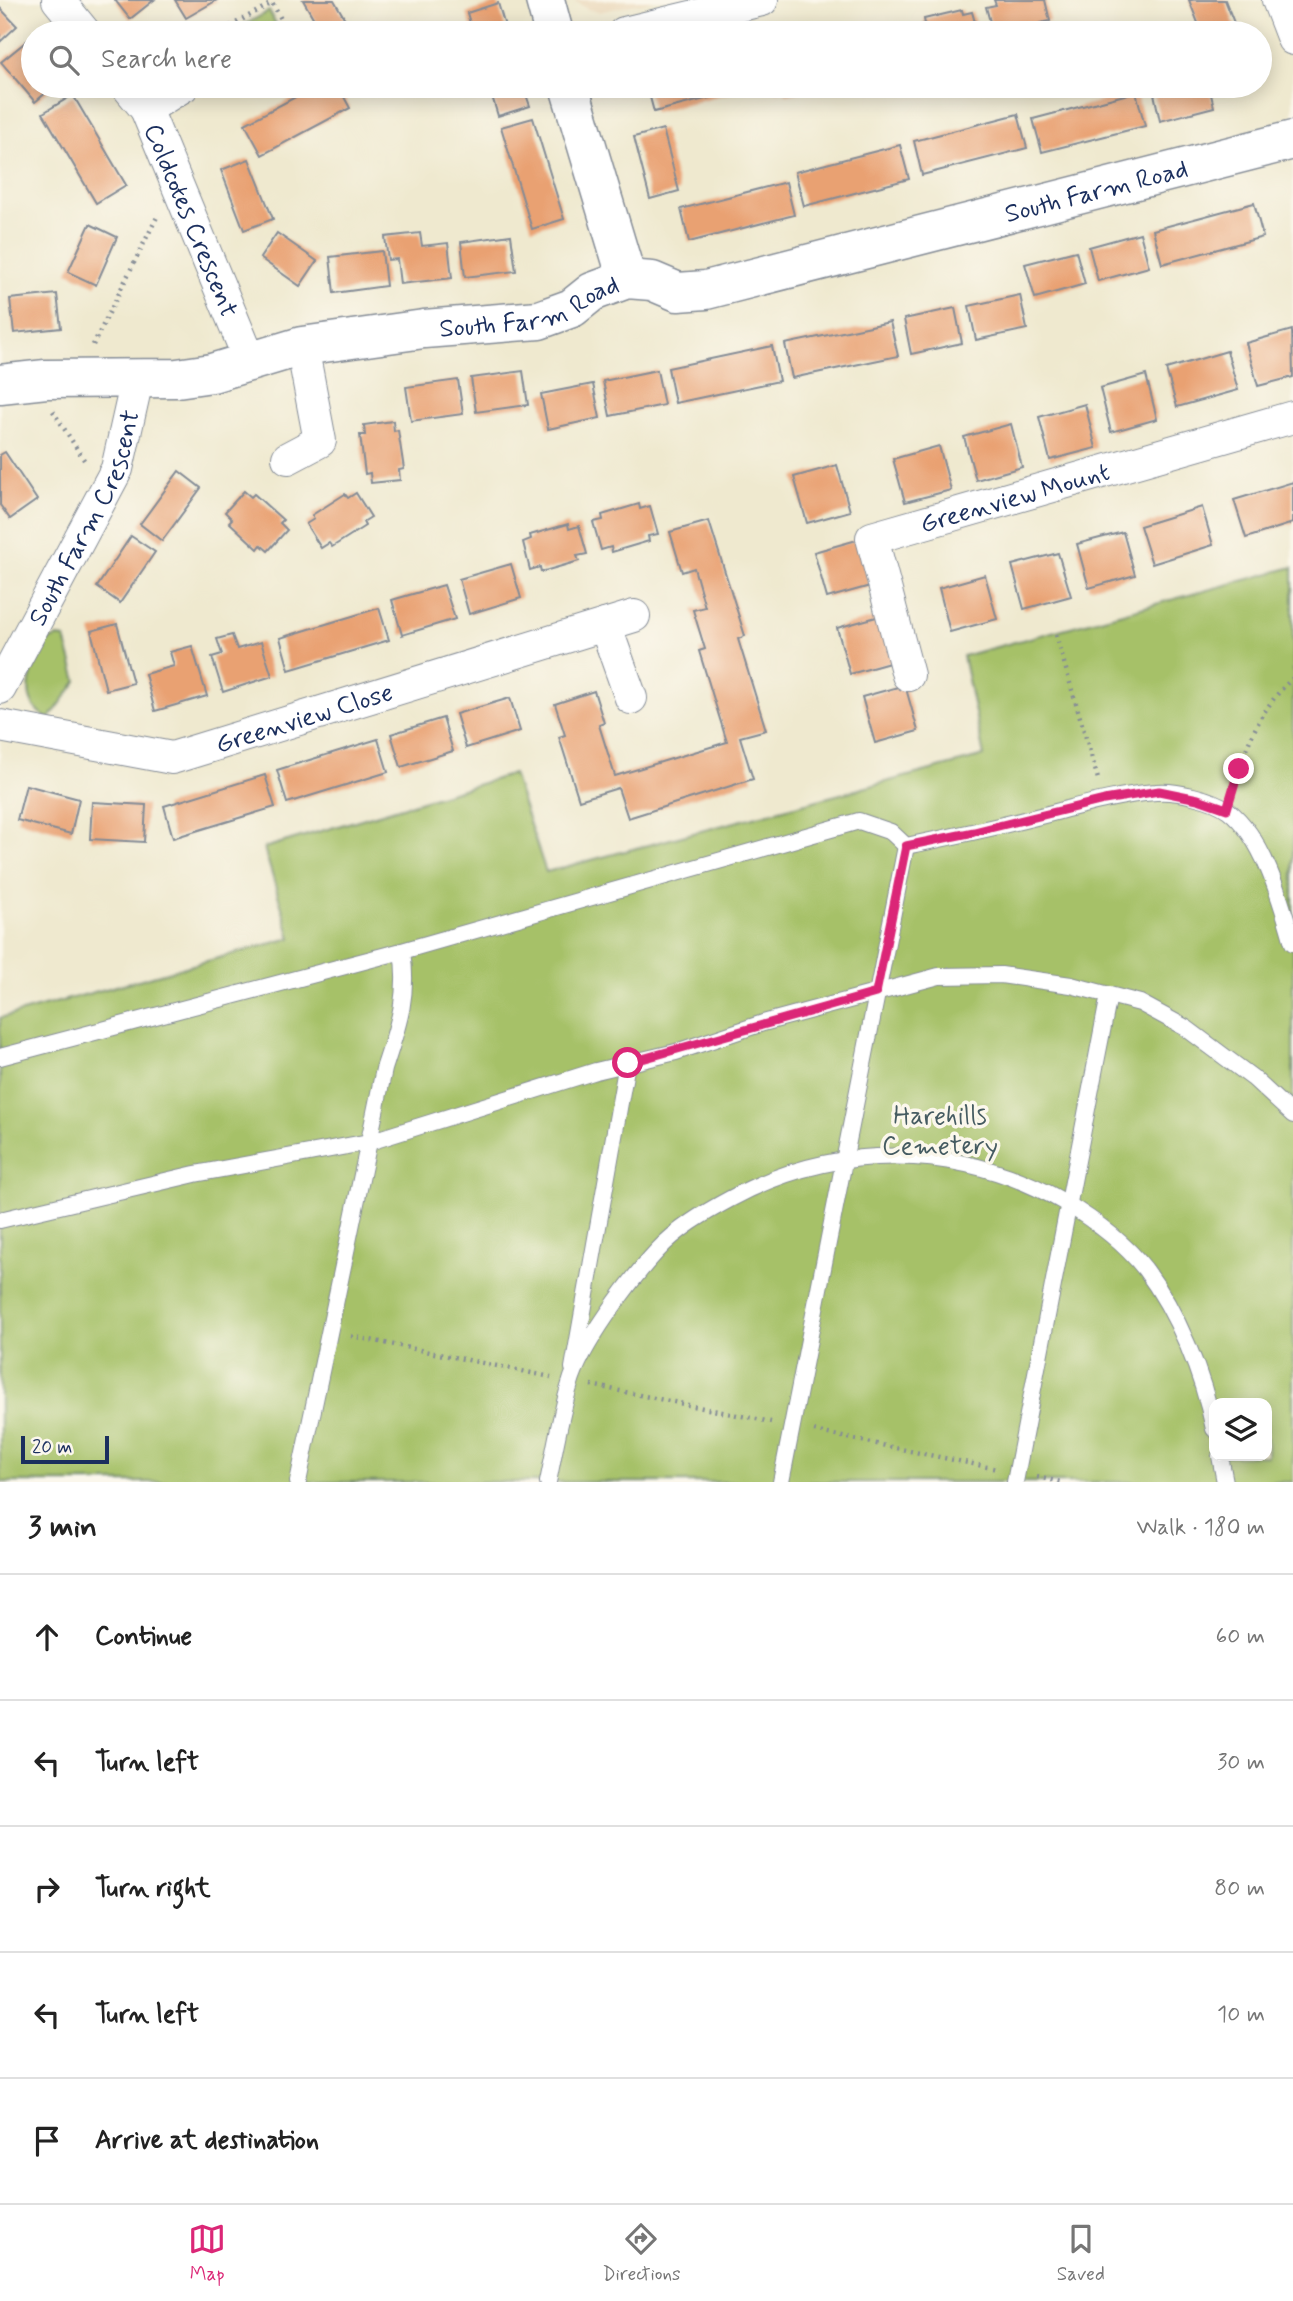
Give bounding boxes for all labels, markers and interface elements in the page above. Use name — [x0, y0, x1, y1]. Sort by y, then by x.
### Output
search box — [21, 21, 1272, 98]
icon: search — [45, 41, 83, 79]
text: Search here — [101, 43, 232, 77]
street label: Coldcotes Crescent — [135, 119, 245, 323]
street label: South Farm Road — [1001, 153, 1192, 232]
street label: South Farm Road — [438, 269, 624, 347]
street label: South Farm Crescent — [21, 407, 149, 632]
street label: Greenview Mount — [916, 456, 1114, 542]
street label: Greenview Close — [212, 676, 397, 763]
route end — [1223, 753, 1254, 784]
route start — [612, 1047, 643, 1078]
park label: Harehills Cemetery — [882, 1100, 998, 1164]
map controls — [1209, 1398, 1272, 1461]
button: layers — [1209, 1398, 1272, 1461]
scale bar — [21, 1433, 108, 1465]
text: 20 m — [32, 1435, 72, 1460]
text: 3 min — [28, 1508, 97, 1547]
text: Walk · 180 m — [1136, 1513, 1265, 1543]
icon: ahead — [28, 1618, 66, 1656]
text: Continue — [95, 1620, 192, 1654]
text: 60 m — [1216, 1622, 1265, 1652]
icon: left — [28, 1744, 66, 1782]
text: Turn left — [95, 1746, 199, 1780]
text: 30 m — [1217, 1748, 1265, 1778]
icon: right — [28, 1870, 66, 1908]
text: Turn right — [95, 1872, 211, 1906]
text: 80 m — [1214, 1874, 1265, 1904]
icon: left — [28, 1996, 66, 2034]
text: Turn left — [95, 1998, 199, 2032]
text: 10 m — [1217, 2000, 1265, 2030]
icon: arrive — [28, 2122, 66, 2160]
text: Arrive at destination — [95, 2124, 319, 2158]
tab: Map — [188, 2220, 226, 2287]
tab: Directions — [602, 2220, 681, 2287]
tab: Saved — [1057, 2220, 1105, 2287]

